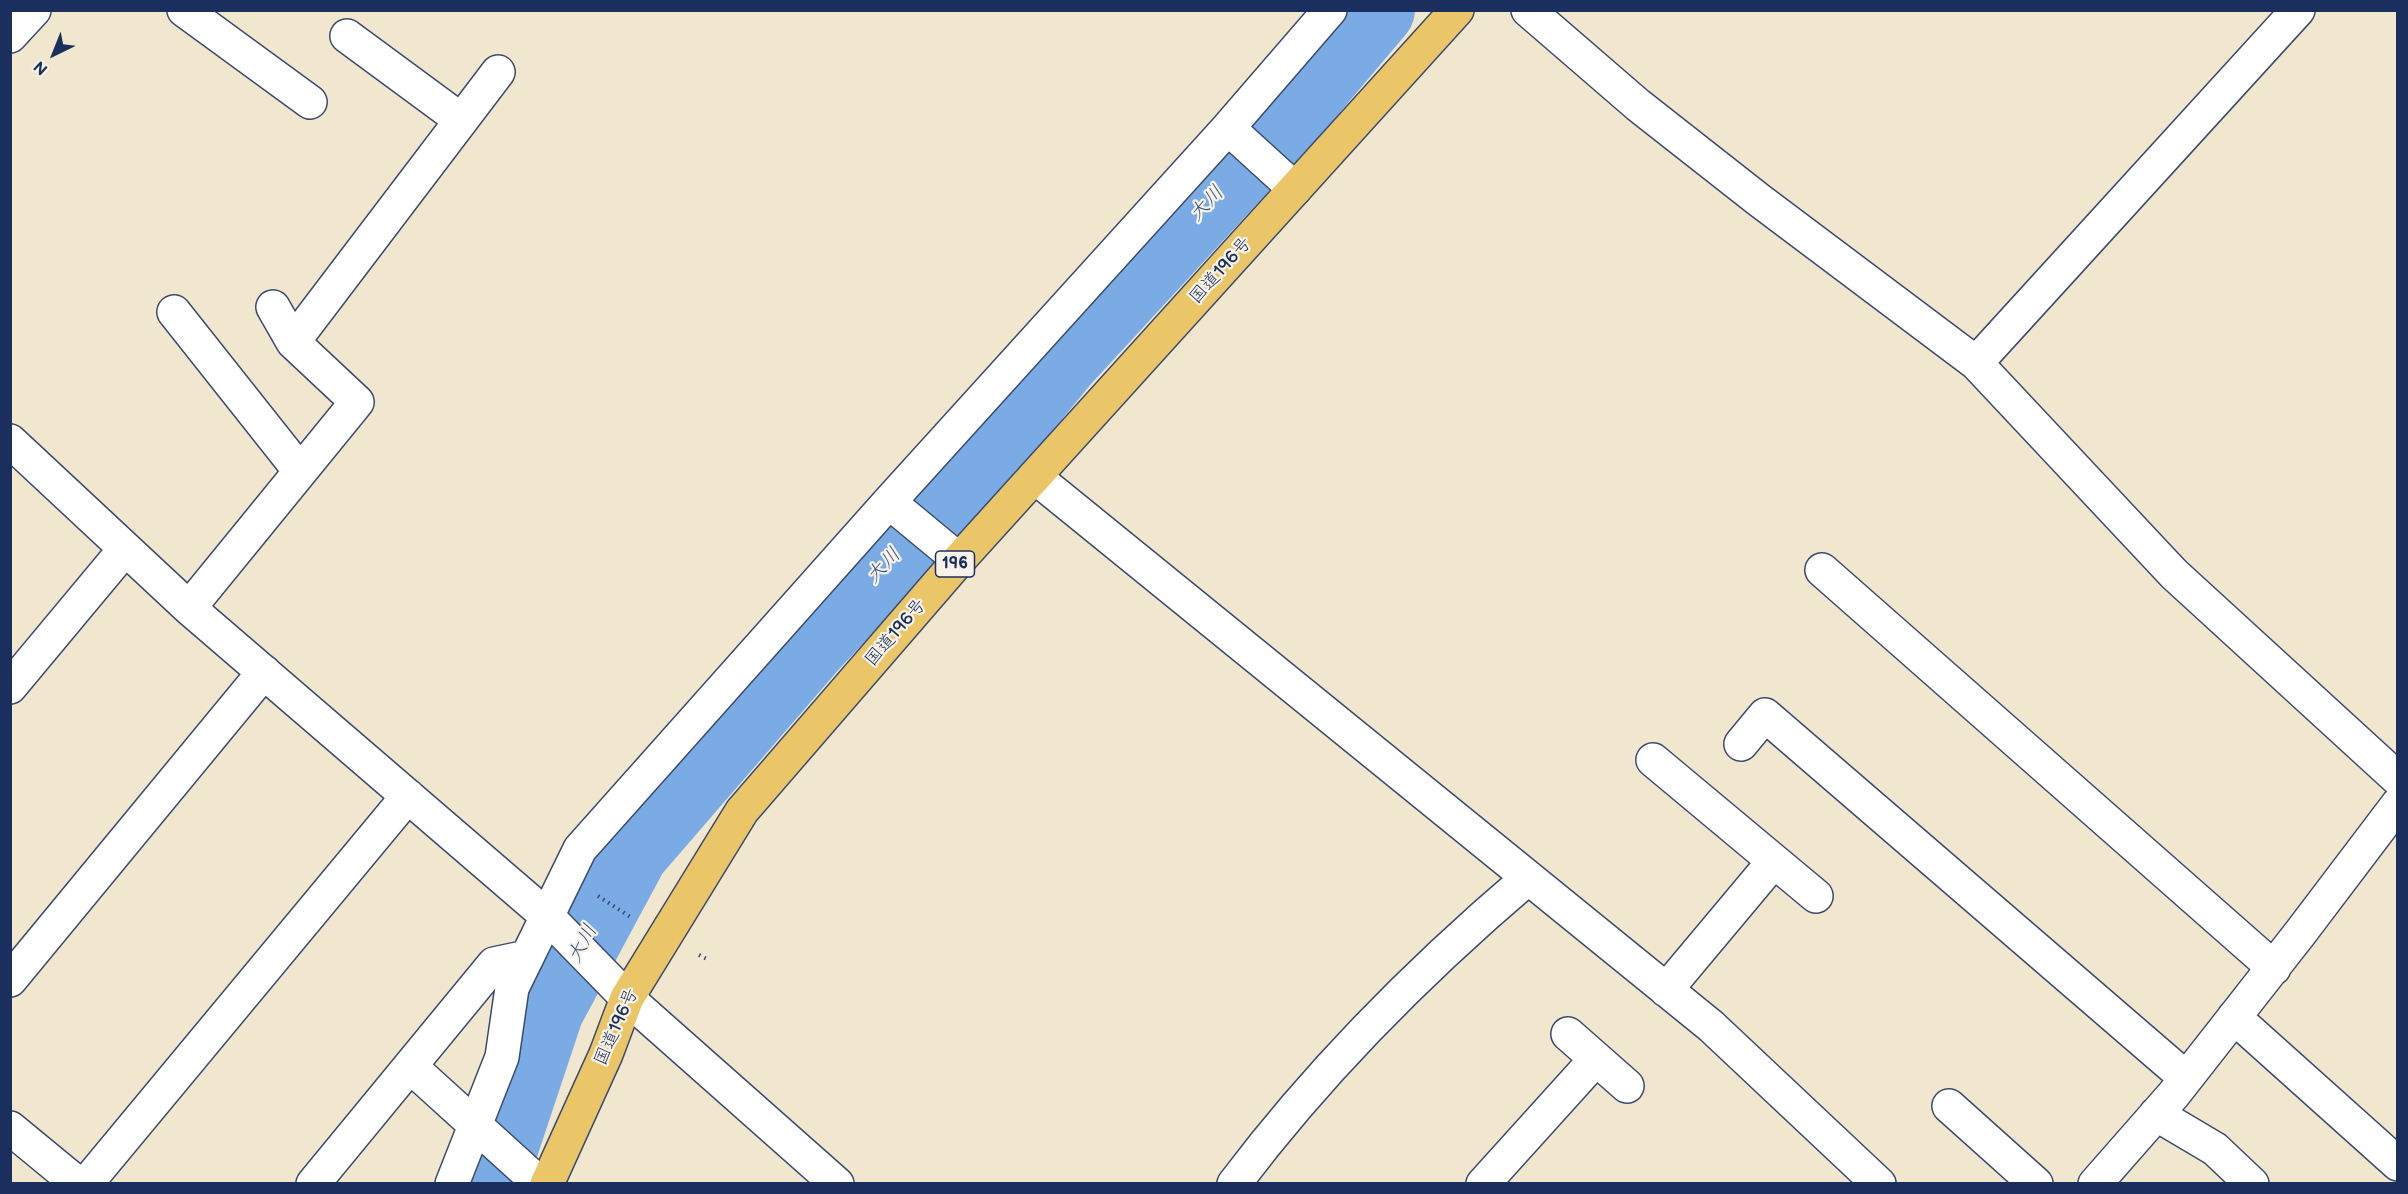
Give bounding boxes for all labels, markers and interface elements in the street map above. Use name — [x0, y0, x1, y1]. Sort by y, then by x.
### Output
north arrow — [24, 24, 84, 84]
text: N — [31, 56, 52, 79]
water label: 大川 — [1185, 181, 1229, 227]
street label: 国道196号 — [1185, 233, 1257, 309]
water label: 大川 — [862, 543, 906, 589]
road number: 196 — [936, 551, 974, 577]
street label: 国道196号 — [861, 595, 931, 671]
water label: 大川 — [563, 921, 603, 967]
street label: 国道196号 — [590, 985, 644, 1069]

